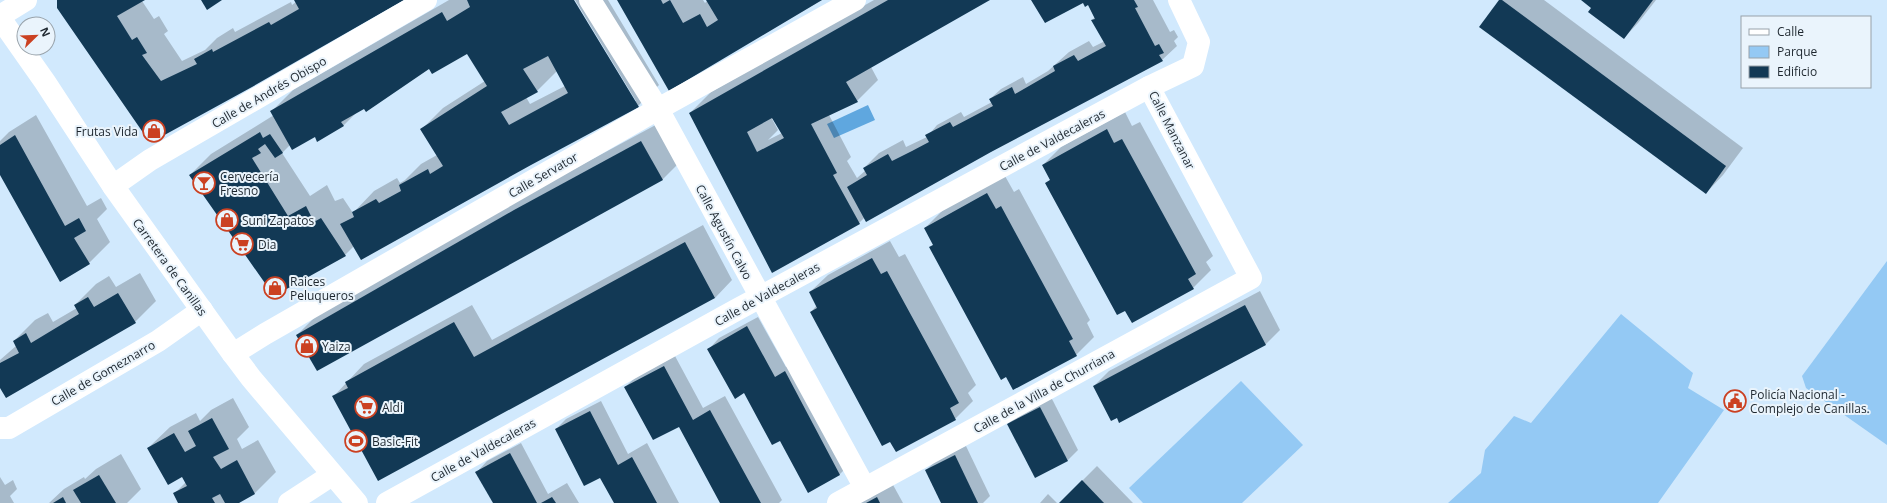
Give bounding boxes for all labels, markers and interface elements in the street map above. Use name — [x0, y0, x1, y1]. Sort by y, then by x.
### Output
north arrow — [16, 16, 56, 56]
legend — [1741, 16, 1871, 88]
text: Calle — [1777, 23, 1804, 40]
text: N — [37, 25, 54, 39]
text: Parque — [1777, 43, 1817, 60]
street label: Calle de Andrés Obispo — [208, 52, 330, 132]
text: Edificio — [1777, 63, 1817, 80]
street label: Calle Manzanar — [1145, 88, 1199, 172]
street label: Calle de Valdecaleras — [996, 105, 1108, 175]
shop icon: Frutas Vida — [141, 118, 167, 144]
place label: Frutas Vida — [76, 123, 138, 140]
street label: Calle Servator — [505, 148, 581, 202]
place label: Cervecería Fresno — [220, 168, 279, 199]
bar icon: Cervecería Fresno — [191, 170, 217, 196]
street label: Calle Agustín Calvo — [692, 181, 756, 283]
shop icon: Suni Zapatos — [214, 207, 240, 233]
place label: Suni Zapatos — [242, 212, 314, 229]
street label: Carretera de Canillas — [129, 215, 211, 319]
supermarket icon: Dia — [229, 231, 255, 257]
place label: Dia — [258, 236, 276, 253]
street label: Calle de Valdecaleras — [711, 258, 823, 330]
place label: Raices Peluqueros — [290, 273, 354, 304]
shop icon: Raices Peluqueros — [262, 275, 288, 301]
shop icon: Yaiza — [294, 333, 320, 359]
street label: Calle de Gomeznarro — [48, 336, 158, 410]
place label: Yaiza — [322, 338, 351, 355]
street label: Calle de la Villa de Churriana — [970, 345, 1118, 437]
place label: Policía Nacional - Complejo de Canillas. — [1750, 386, 1870, 417]
public building icon: Policía Nacional - Complejo de Canillas. — [1722, 388, 1748, 414]
supermarket icon: Aldi — [353, 394, 379, 420]
place label: Aldi — [382, 399, 403, 416]
street label: Calle de Valdecaleras — [427, 414, 539, 486]
sports icon: Basic-Fit — [343, 428, 369, 454]
place label: Basic-Fit — [372, 433, 418, 450]

